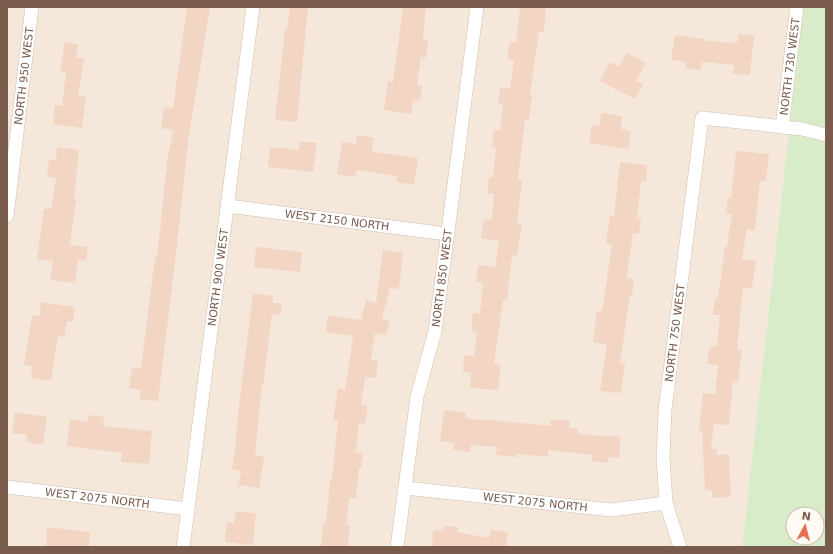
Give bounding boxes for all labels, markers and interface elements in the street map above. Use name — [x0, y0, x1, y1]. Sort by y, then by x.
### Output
street label: NORTH 730 WEST — [777, 17, 802, 116]
street label: NORTH 950 WEST — [11, 26, 36, 126]
street label: WEST 2150 NORTH — [284, 207, 390, 233]
street label: NORTH 900 WEST — [205, 227, 231, 327]
street label: NORTH 850 WEST — [429, 228, 455, 328]
street label: NORTH 750 WEST — [662, 283, 687, 383]
street label: WEST 2075 NORTH — [44, 485, 150, 511]
street label: WEST 2075 NORTH — [482, 490, 588, 514]
north arrow — [785, 506, 825, 546]
text: N — [801, 510, 812, 524]

